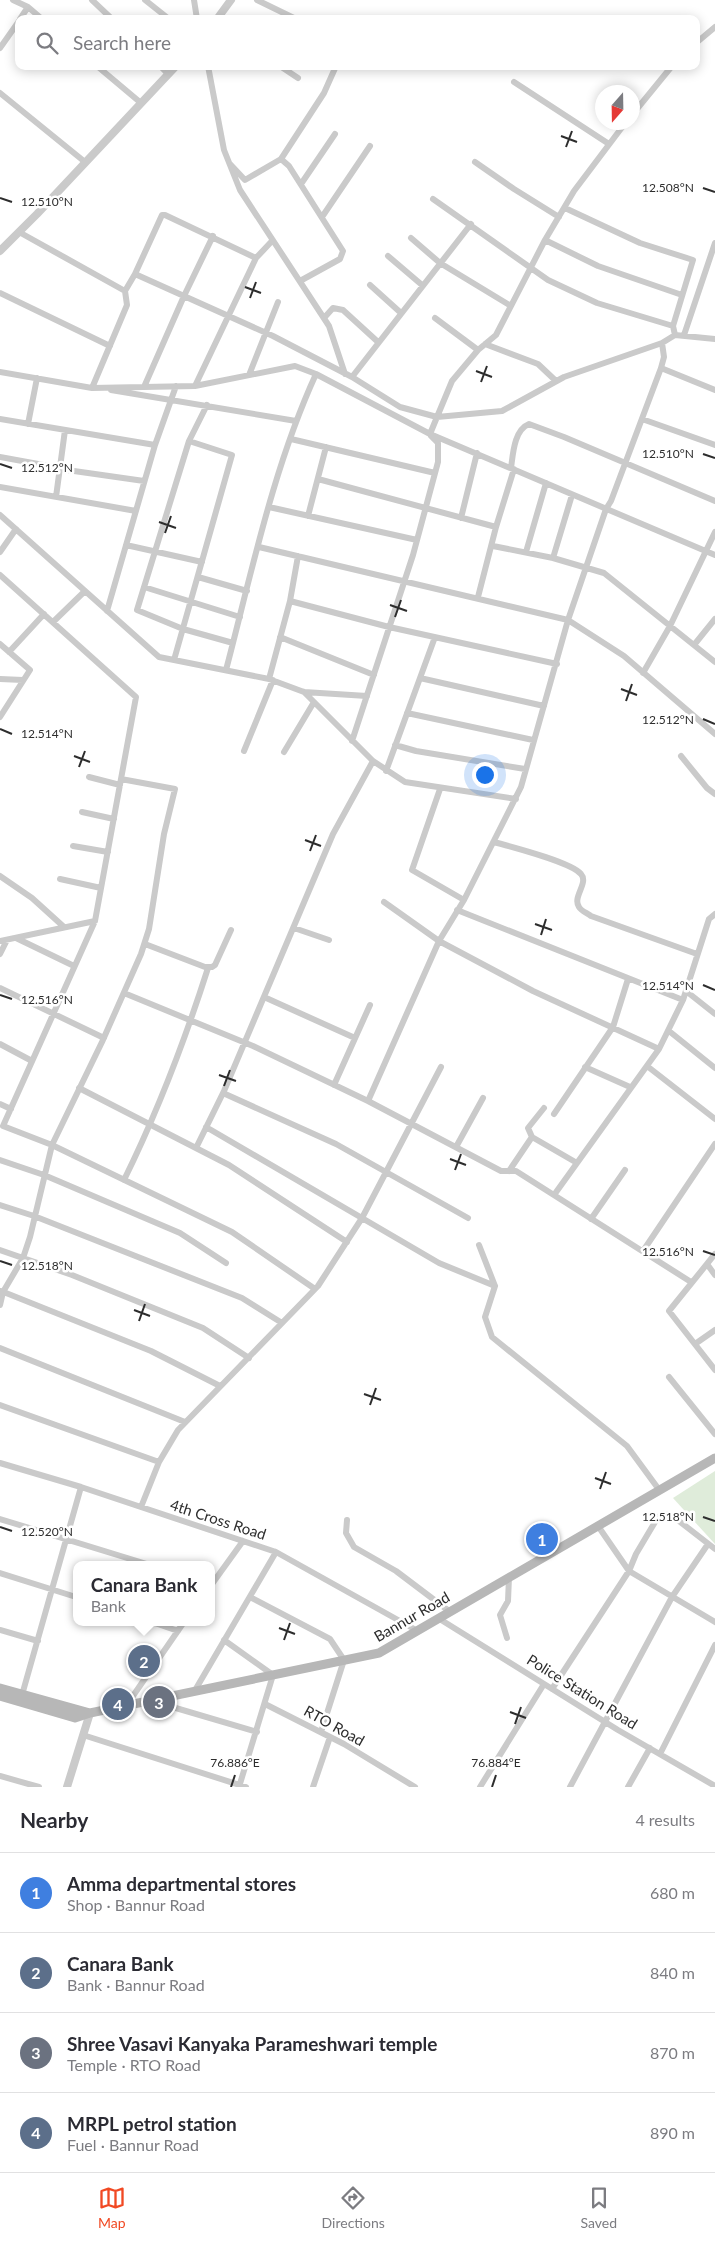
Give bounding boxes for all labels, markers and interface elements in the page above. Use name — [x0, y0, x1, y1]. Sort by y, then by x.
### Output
search box — [15, 15, 700, 70]
icon: search — [33, 29, 61, 57]
text: Search here — [73, 31, 171, 54]
north arrow — [595, 85, 640, 130]
text: 12.508°N — [642, 180, 694, 195]
text: 12.510°N — [21, 194, 73, 209]
text: 12.510°N — [642, 446, 694, 461]
text: 12.512°N — [21, 460, 73, 475]
text: 12.512°N — [642, 712, 694, 727]
text: 12.514°N — [21, 726, 73, 741]
your location — [472, 762, 498, 788]
text: 12.514°N — [642, 978, 694, 993]
text: 12.516°N — [21, 992, 73, 1007]
text: 12.516°N — [642, 1244, 694, 1259]
text: 12.518°N — [21, 1258, 73, 1273]
street label: 4th Cross Road — [168, 1495, 269, 1543]
text: 12.518°N — [642, 1509, 694, 1524]
pin: 1 — [526, 1520, 558, 1558]
text: 12.520°N — [21, 1524, 73, 1539]
popup — [73, 1561, 215, 1626]
text: Canara Bank — [91, 1573, 197, 1596]
street label: Bannur Road — [370, 1587, 453, 1645]
text: Bank — [91, 1596, 126, 1615]
pin: 2 — [128, 1642, 160, 1680]
street label: Police Station Road — [524, 1650, 641, 1732]
pin: 3 — [143, 1683, 175, 1721]
pin: 4 — [102, 1685, 134, 1723]
street label: RTO Road — [301, 1701, 368, 1749]
text: 76.886°E — [210, 1755, 260, 1770]
text: 76.884°E — [471, 1755, 521, 1770]
text: Nearby — [20, 1807, 88, 1832]
text: 4 results — [635, 1810, 695, 1829]
text: Amma departmental stores — [67, 1872, 296, 1895]
text: 1 — [31, 1883, 41, 1902]
text: 680 m — [650, 1883, 695, 1902]
text: Shop · Bannur Road — [67, 1895, 205, 1914]
text: Canara Bank — [67, 1952, 174, 1975]
text: 2 — [31, 1963, 41, 1982]
text: 840 m — [650, 1963, 695, 1982]
text: Bank · Bannur Road — [67, 1975, 205, 1994]
text: Shree Vasavi Kanyaka Parameshwari temple — [67, 2032, 437, 2055]
text: 3 — [31, 2043, 41, 2062]
text: 870 m — [650, 2043, 695, 2062]
text: Temple · RTO Road — [67, 2055, 201, 2074]
text: MRPL petrol station — [67, 2112, 237, 2135]
text: 4 — [31, 2123, 41, 2142]
text: 890 m — [650, 2123, 695, 2142]
text: Fuel · Bannur Road — [67, 2135, 199, 2154]
tab: Map — [98, 2184, 126, 2231]
tab: Directions — [322, 2184, 385, 2231]
tab: Saved — [581, 2184, 617, 2231]

